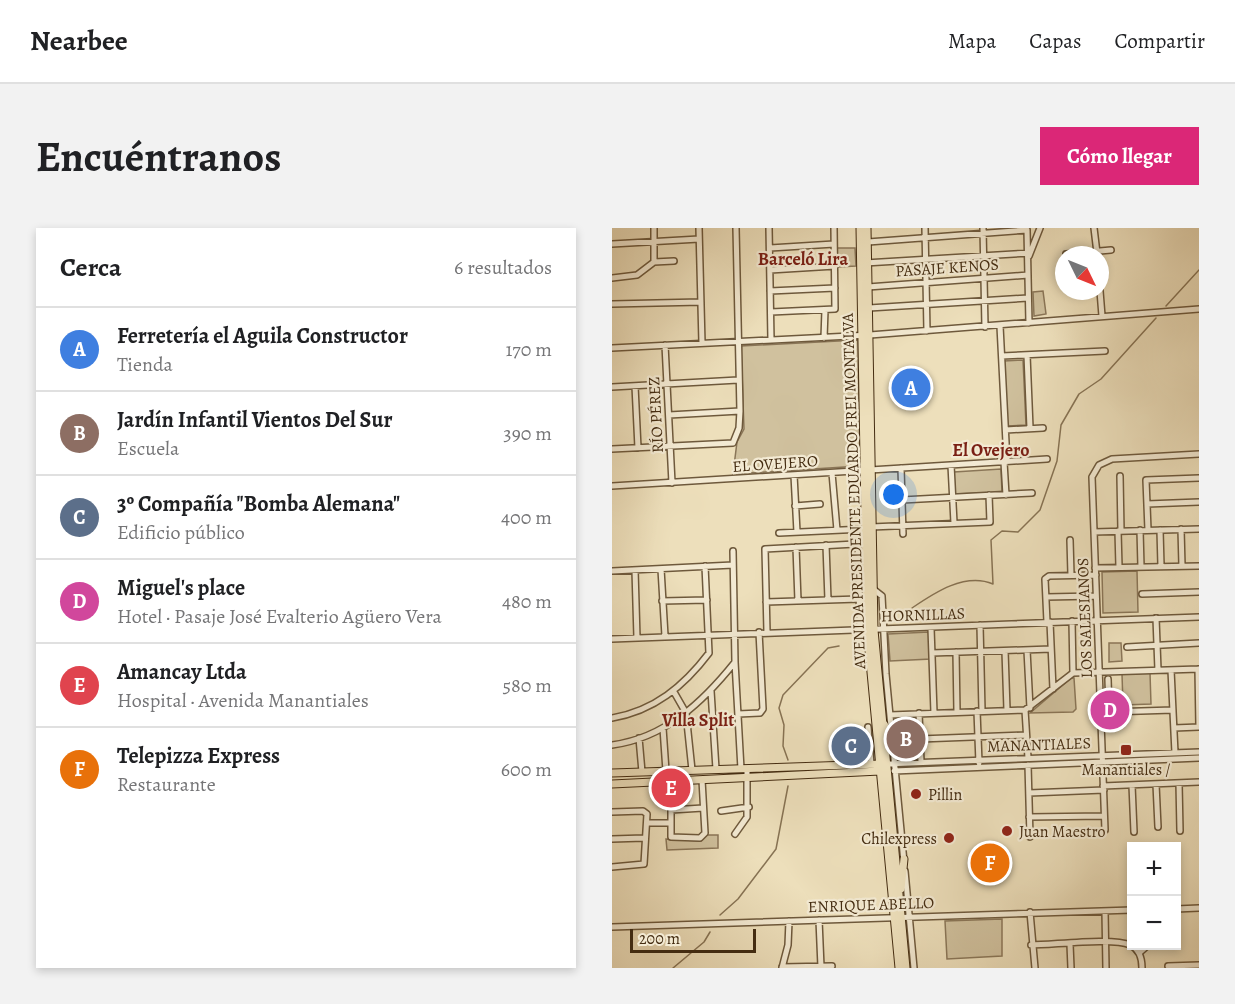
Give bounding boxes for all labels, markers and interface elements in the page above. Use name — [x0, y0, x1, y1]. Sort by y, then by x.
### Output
text: Nearbee — [30, 22, 128, 60]
text: Mapa — [948, 27, 996, 55]
text: Capas — [1029, 27, 1082, 55]
text: Compartir — [1115, 27, 1205, 55]
button: Cómo llegar — [1040, 127, 1199, 185]
text: Encuéntranos — [36, 128, 281, 185]
north arrow — [1055, 246, 1109, 300]
district label: Barceló Lira — [758, 247, 849, 271]
text: Cerca — [60, 250, 122, 285]
street label: PASAJE KENOS — [895, 253, 1000, 283]
text: 6 resultados — [454, 254, 552, 281]
street label: AVENIDA PRESIDENTE EDUARDO FREI MONTALVA — [837, 312, 871, 670]
text: Ferretería el Aguila Constructor — [117, 321, 408, 351]
text: A — [73, 336, 86, 363]
text: 170 m — [506, 336, 552, 363]
text: Tienda — [117, 351, 173, 378]
pin: A — [892, 366, 930, 410]
street label: RÍO PÉREZ — [643, 376, 669, 454]
text: Jardín Infantil Vientos Del Sur — [117, 405, 393, 435]
text: B — [73, 420, 86, 447]
text: 390 m — [503, 420, 552, 447]
text: Escuela — [117, 435, 179, 462]
district label: El Ovejero — [952, 438, 1030, 462]
street label: EL OVEJERO — [732, 450, 819, 478]
your location — [879, 480, 908, 509]
text: 3º Compañía "Bomba Alemana" — [117, 489, 400, 519]
text: C — [73, 504, 86, 531]
text: 400 m — [501, 504, 552, 531]
text: Edificio público — [117, 519, 245, 546]
street label: LOS SALESIANOS — [1072, 557, 1098, 679]
text: Miguel's place — [117, 573, 245, 603]
text: D — [73, 588, 86, 615]
text: 480 m — [502, 588, 552, 615]
text: Hotel · Pasaje José Evalterio Agüero Vera — [117, 603, 442, 630]
street label: HORNILLAS — [881, 603, 966, 627]
text: Amancay Ltda — [117, 657, 247, 687]
text: E — [74, 672, 85, 699]
text: 580 m — [502, 672, 552, 699]
text: Hospital · Avenida Manantiales — [117, 687, 369, 714]
pin: D — [1090, 688, 1130, 732]
district label: Villa Split — [661, 708, 734, 732]
pin: B — [886, 716, 926, 762]
pin: C — [832, 724, 870, 768]
street label: MANANTIALES — [987, 732, 1091, 758]
text: Telepizza Express — [117, 741, 280, 771]
marker: Manantiales / — [1119, 743, 1133, 757]
text: F — [74, 756, 85, 783]
text: 600 m — [501, 756, 552, 783]
place label: Manantiales / — [1081, 759, 1171, 781]
pin: E — [652, 766, 690, 810]
text: Restaurante — [117, 771, 216, 798]
place label: Pillin — [928, 784, 962, 806]
marker: Pillin — [909, 787, 923, 801]
place label: Juan Maestro — [1019, 821, 1105, 843]
marker: Juan Maestro — [1000, 824, 1014, 838]
place label: Chilexpress — [861, 828, 937, 850]
marker: Chilexpress — [942, 831, 956, 845]
pin: F — [970, 840, 1010, 886]
map controls — [1127, 842, 1181, 950]
button: + — [1127, 842, 1181, 896]
street label: ENRIQUE ABELLO — [807, 892, 935, 918]
button: − — [1127, 896, 1181, 950]
scale bar — [630, 926, 756, 954]
text: 200 m — [639, 928, 680, 950]

